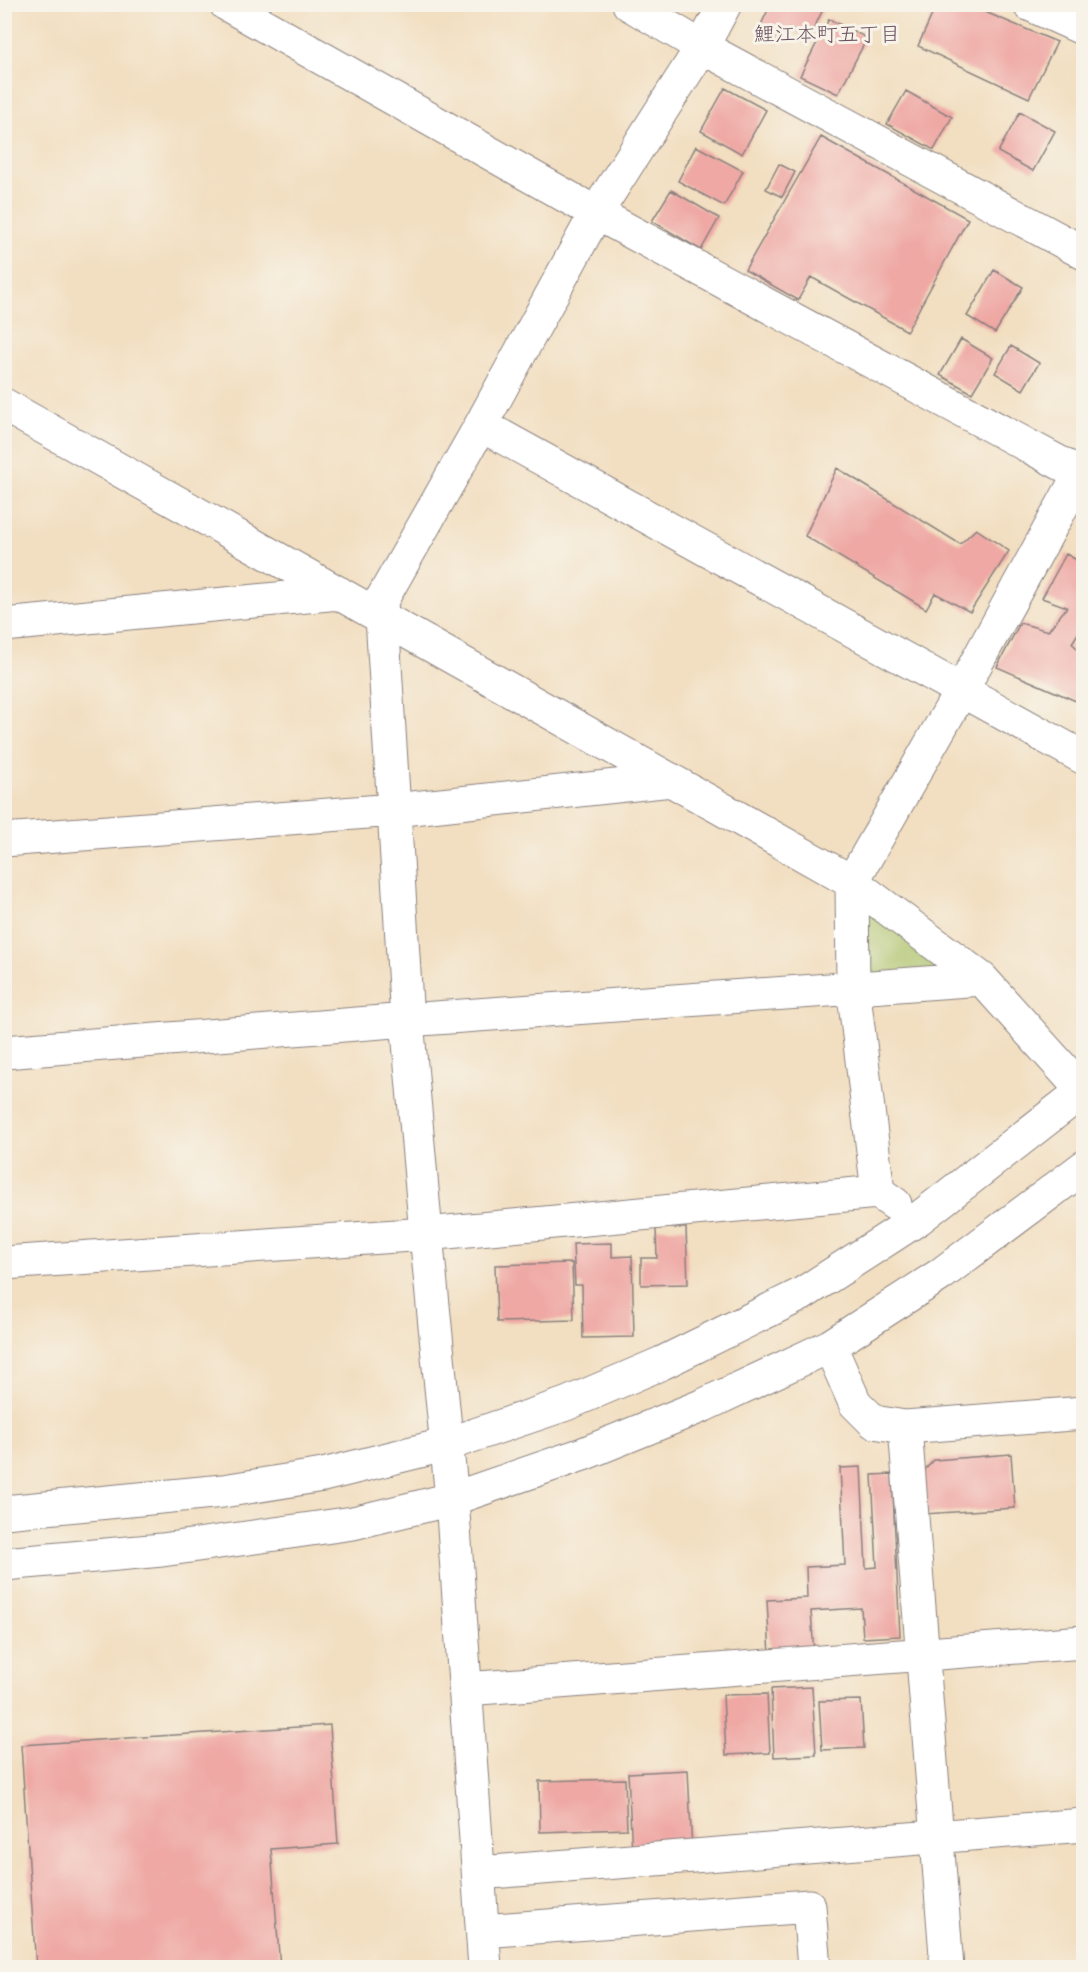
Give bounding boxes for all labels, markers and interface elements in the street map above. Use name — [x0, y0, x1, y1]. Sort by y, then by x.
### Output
district label: 鯉江本町五丁目 — [754, 19, 901, 52]

